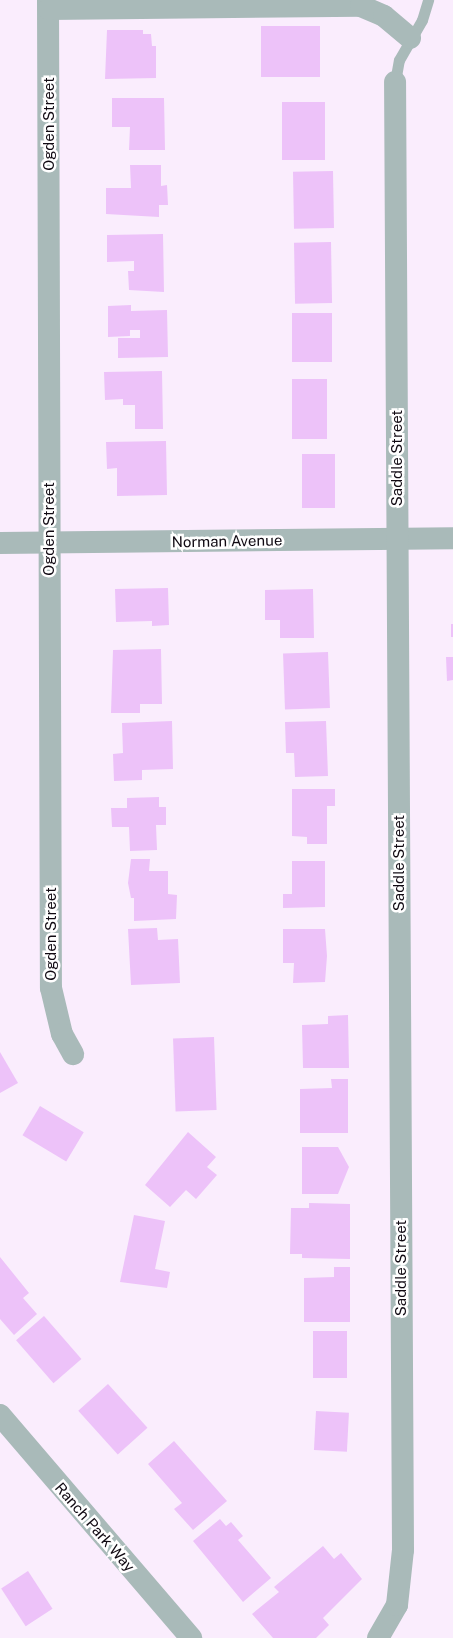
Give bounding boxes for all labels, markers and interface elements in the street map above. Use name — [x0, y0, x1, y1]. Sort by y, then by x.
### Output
street label: Ogden Street — [40, 77, 58, 171]
street label: Saddle Street — [388, 410, 406, 506]
street label: Ogden Street — [40, 482, 58, 576]
street label: Norman Avenue — [172, 531, 282, 551]
street label: Saddle Street — [390, 815, 408, 911]
street label: Ogden Street — [42, 887, 60, 981]
street label: Saddle Street — [392, 1220, 410, 1316]
street label: Ranch Park Way — [51, 1479, 139, 1575]

